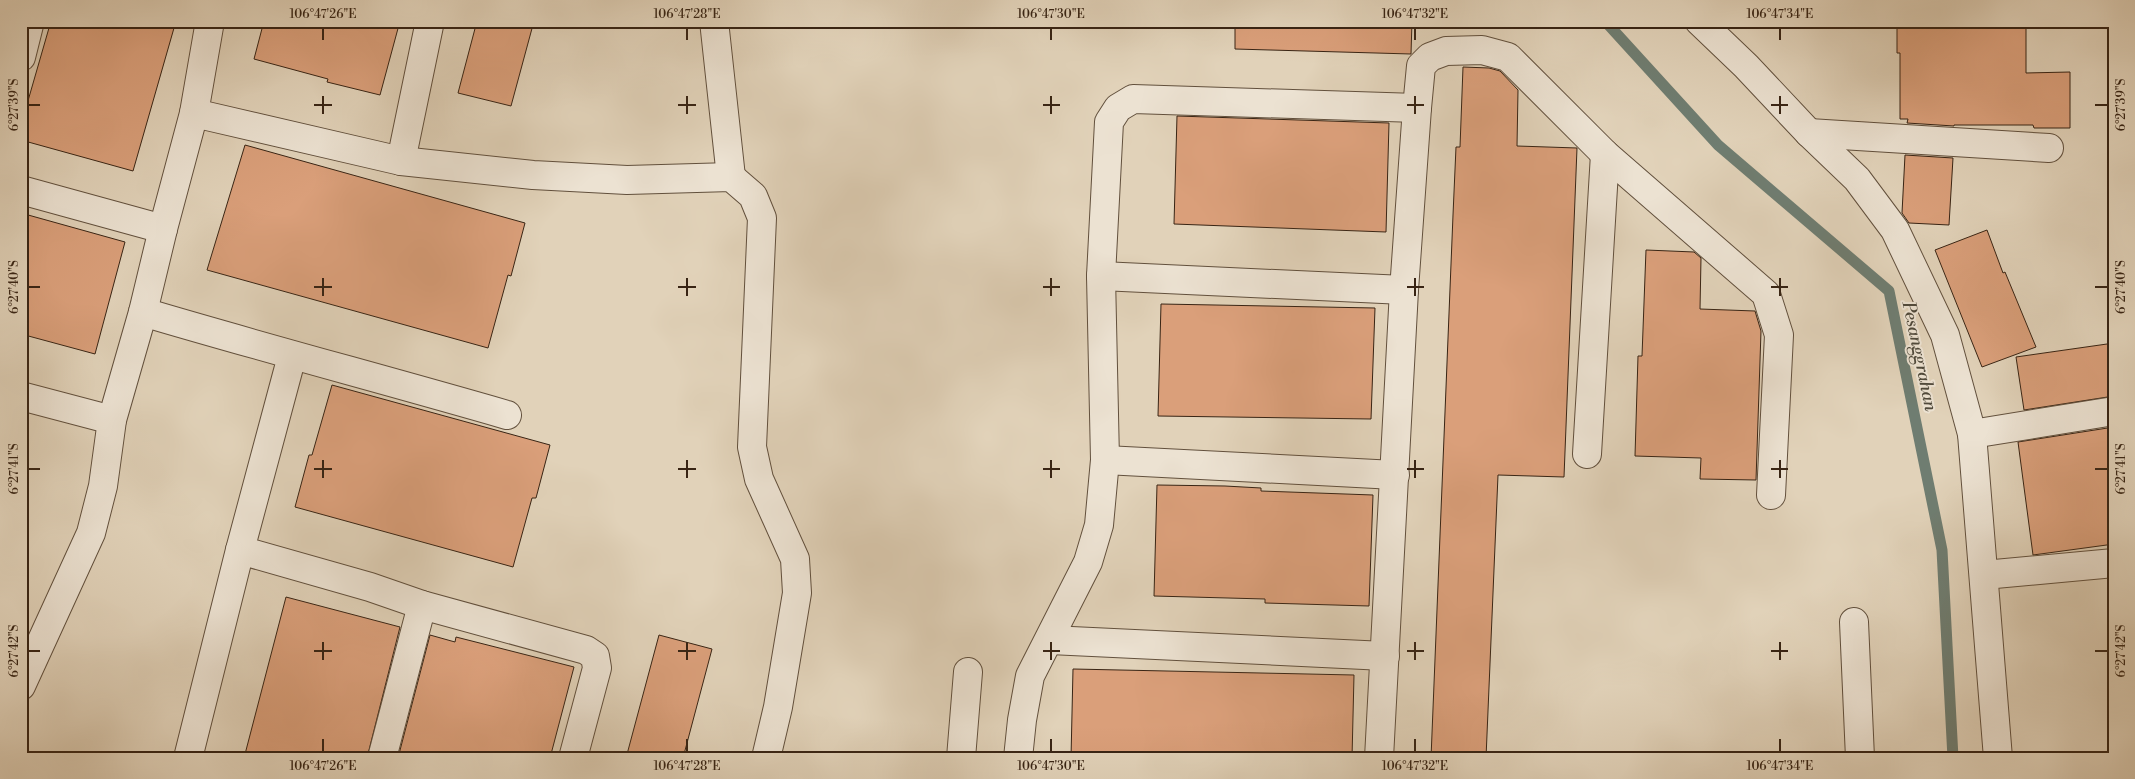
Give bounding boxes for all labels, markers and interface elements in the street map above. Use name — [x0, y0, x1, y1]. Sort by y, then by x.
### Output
text: 106°47'26"E — [290, 7, 356, 22]
text: 106°47'28"E — [654, 7, 721, 22]
text: 106°47'30"E — [1017, 7, 1085, 22]
text: 106°47'32"E — [1382, 7, 1448, 22]
text: 106°47'34"E — [1747, 7, 1813, 22]
text: 6°27'39"S — [7, 79, 22, 131]
text: 6°27'39"S — [2114, 79, 2129, 131]
text: 6°27'40"S — [7, 260, 22, 314]
text: 6°27'40"S — [2114, 260, 2129, 314]
water label: Pesanggrahan — [1896, 298, 1943, 414]
text: 6°27'41"S — [7, 443, 22, 495]
text: 6°27'41"S — [2114, 443, 2129, 495]
text: 6°27'42"S — [7, 625, 22, 677]
text: 6°27'42"S — [2114, 625, 2129, 677]
text: 106°47'26"E — [290, 759, 356, 774]
text: 106°47'28"E — [654, 759, 721, 774]
text: 106°47'30"E — [1017, 759, 1085, 774]
text: 106°47'32"E — [1382, 759, 1448, 774]
text: 106°47'34"E — [1747, 759, 1813, 774]

